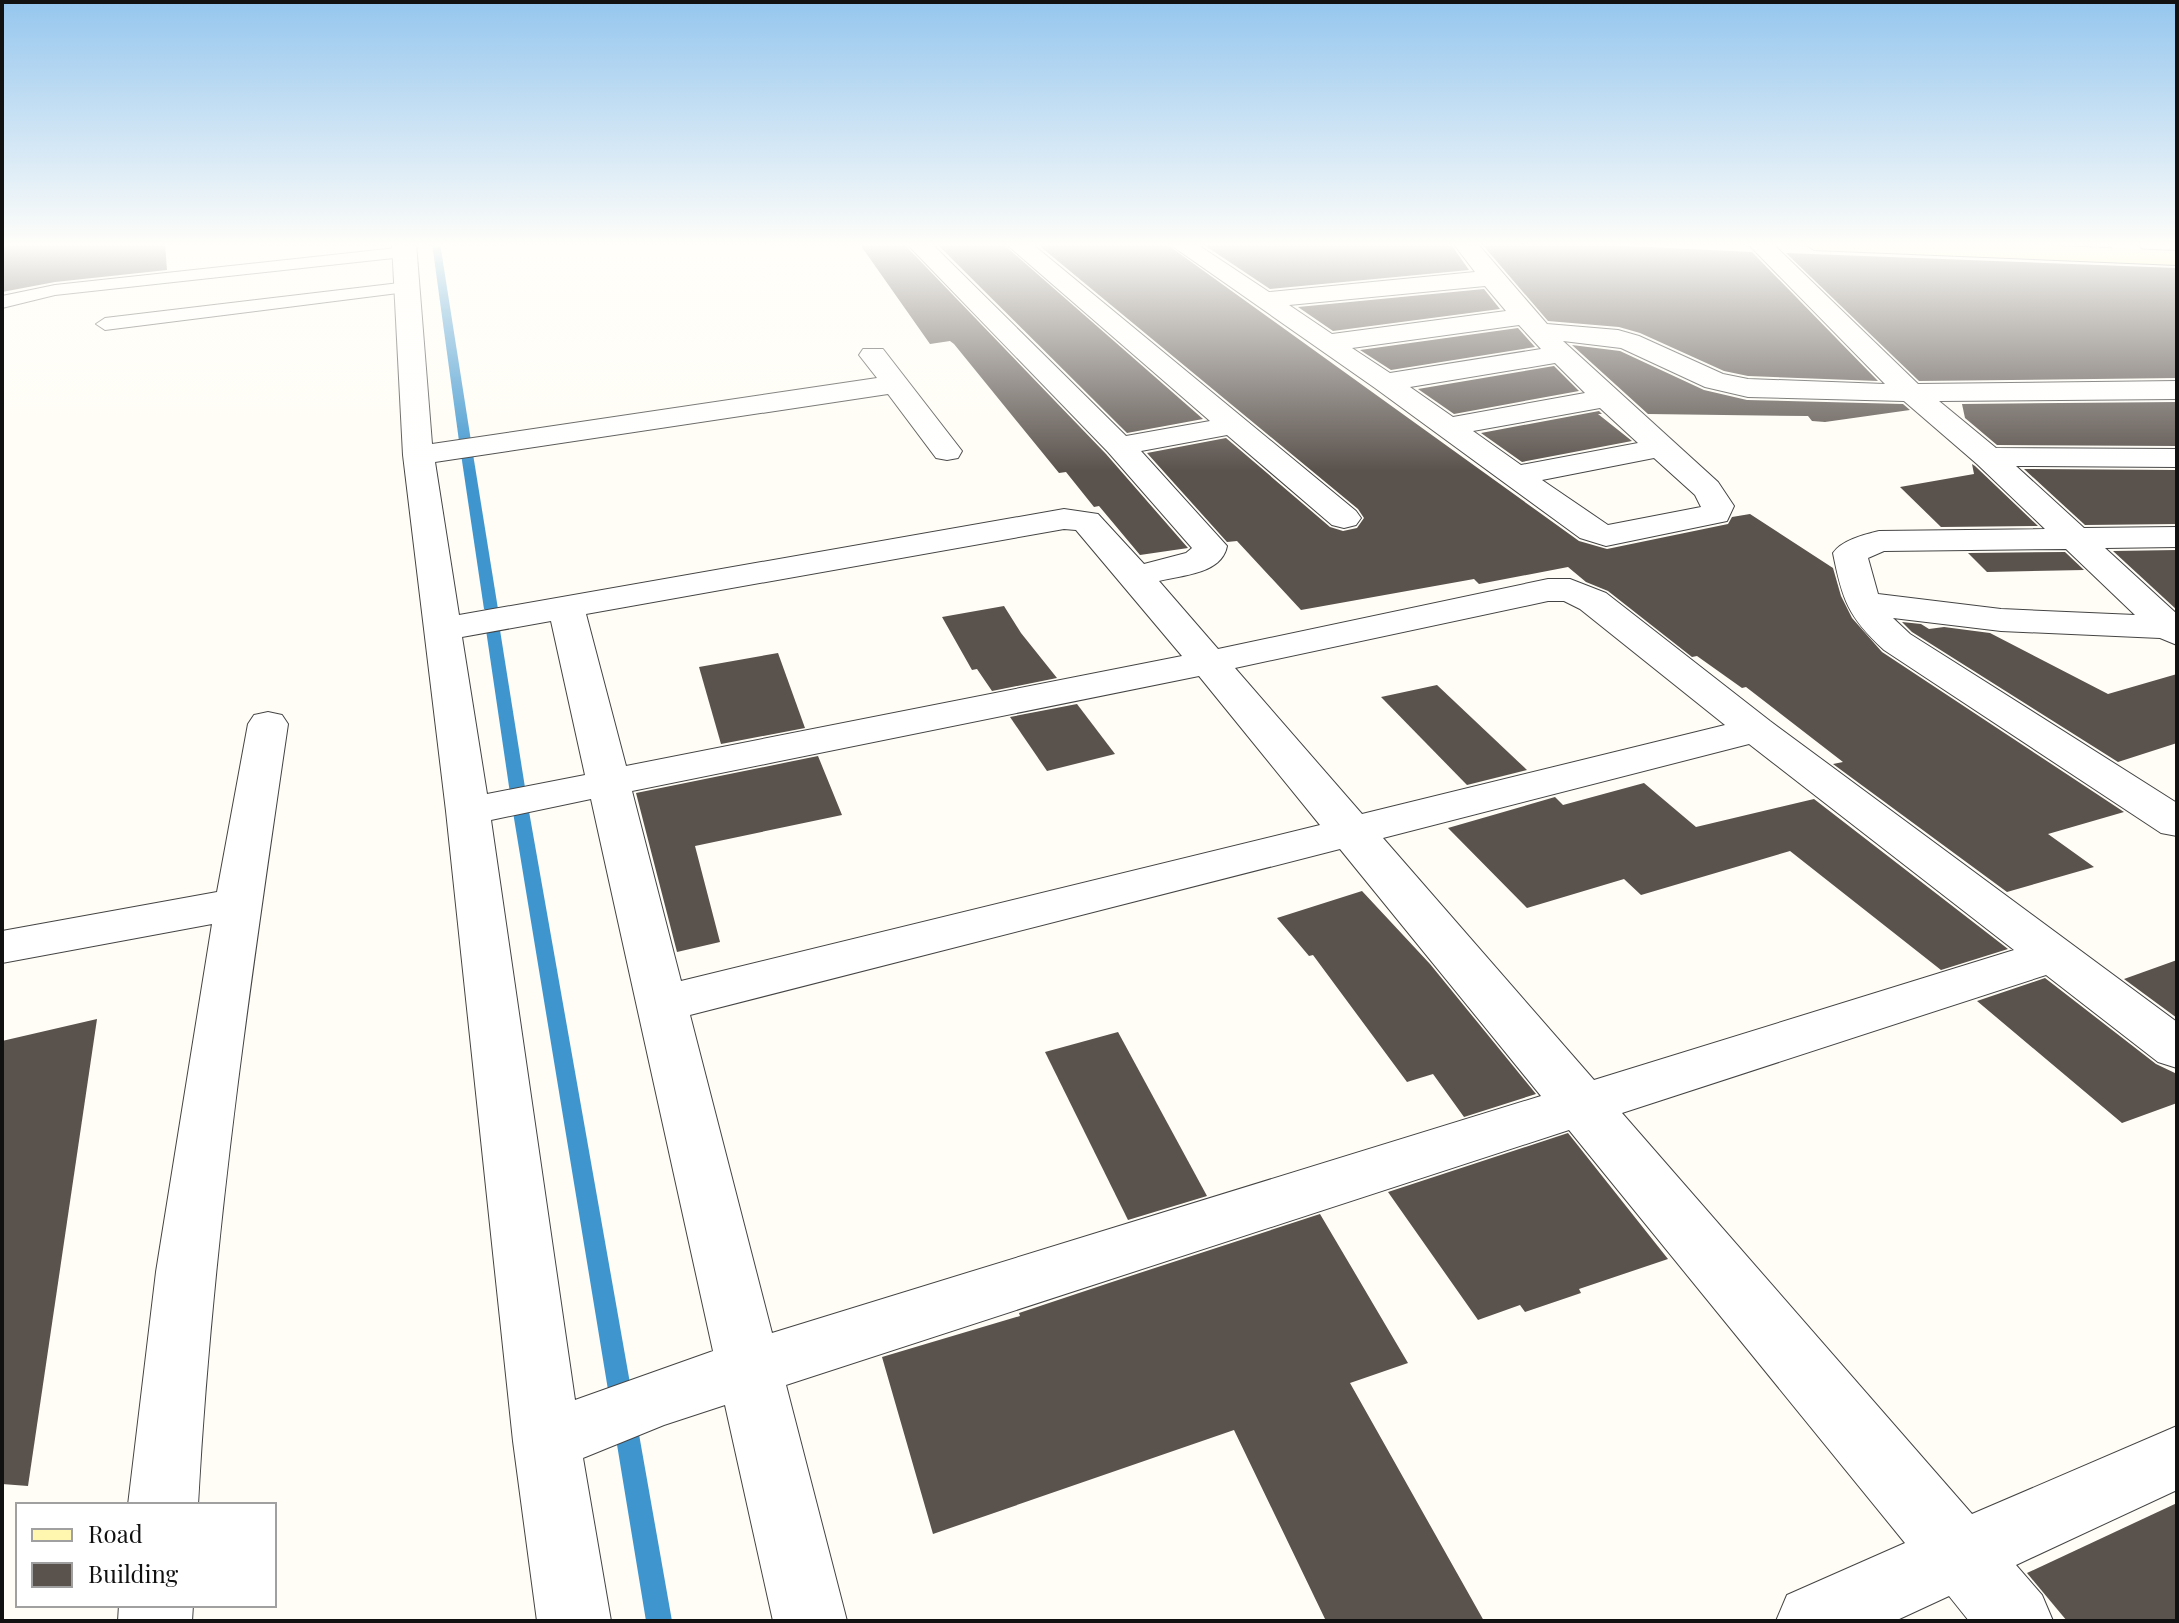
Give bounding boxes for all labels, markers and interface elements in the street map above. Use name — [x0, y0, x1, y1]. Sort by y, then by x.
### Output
legend — [16, 1503, 276, 1607]
text: Road — [88, 1517, 143, 1549]
text: Building — [88, 1557, 179, 1589]

